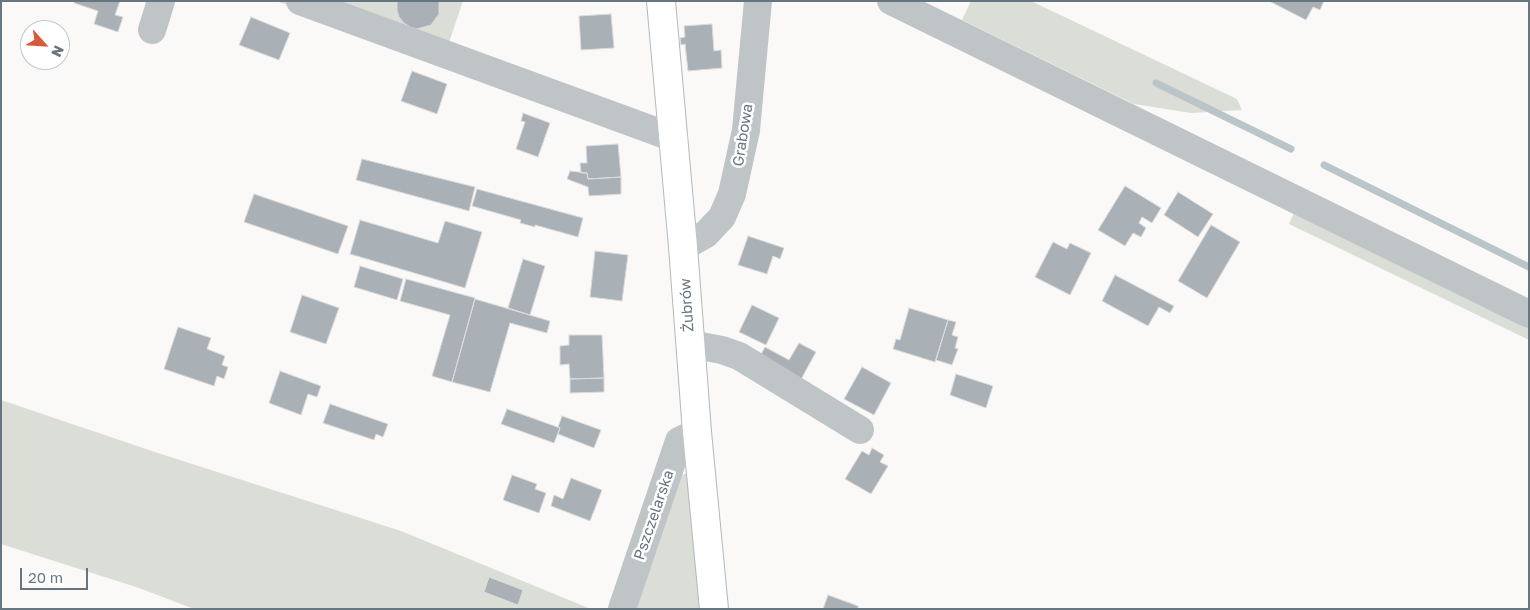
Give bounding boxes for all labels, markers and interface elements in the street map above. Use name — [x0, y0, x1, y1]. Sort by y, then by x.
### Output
north arrow — [20, 20, 70, 70]
text: N — [48, 43, 68, 60]
street label: Grabowa — [729, 102, 757, 168]
street label: Żubrów — [676, 278, 698, 332]
street label: Pszczelarska — [630, 468, 678, 562]
scale bar — [22, 558, 90, 590]
text: 20 m — [28, 568, 63, 586]

